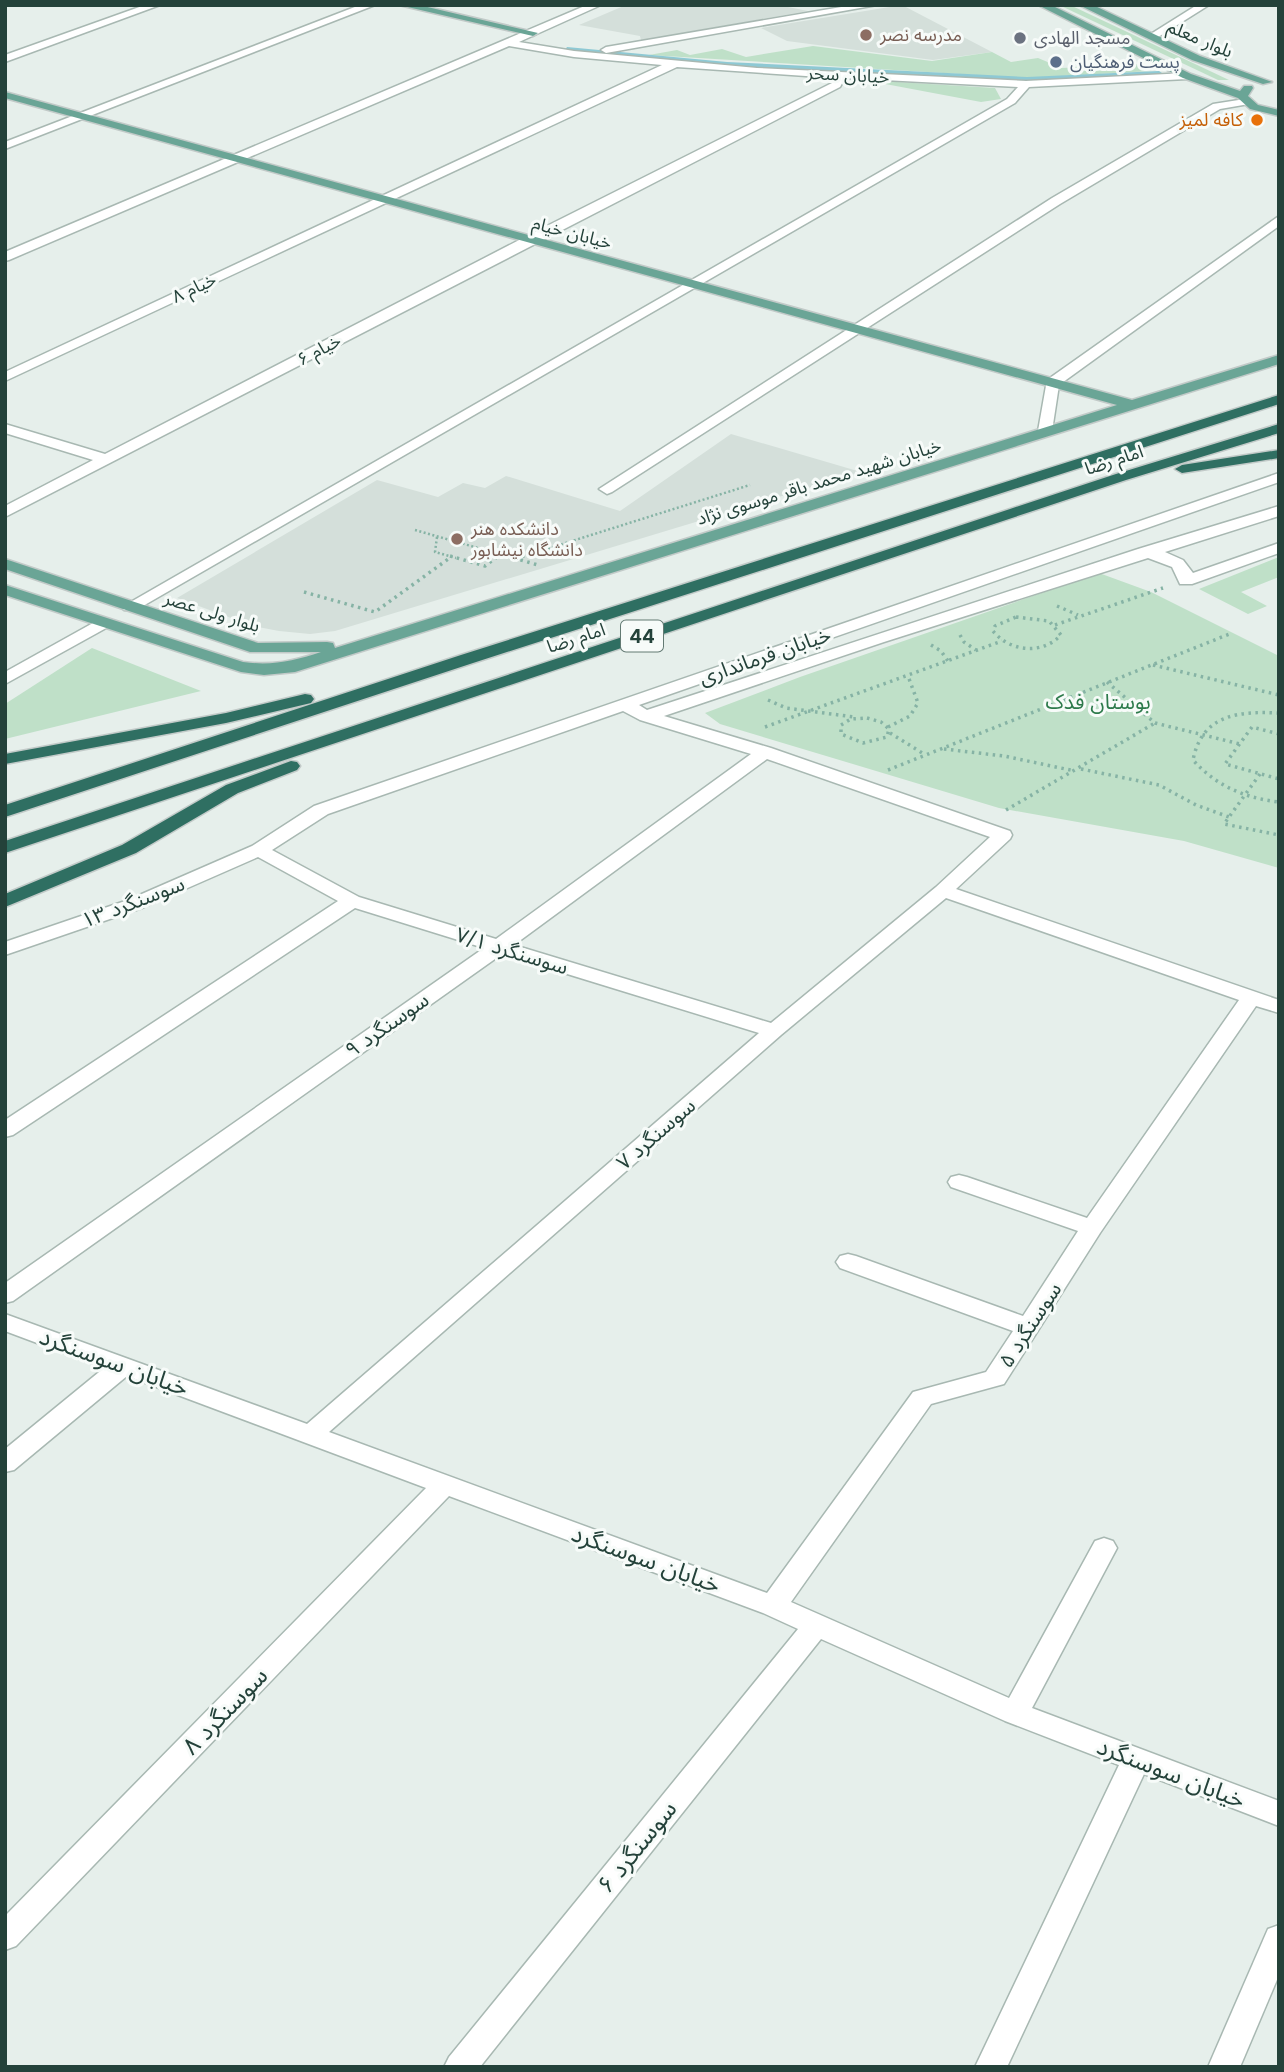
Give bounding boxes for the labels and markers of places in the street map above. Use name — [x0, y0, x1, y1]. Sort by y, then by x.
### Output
place label: مدرسه نصر — [879, 24, 962, 46]
marker: مدرسه نصر — [858, 27, 874, 43]
place label: مسجد الهادی — [1034, 27, 1130, 49]
marker: مسجد الهادی — [1012, 30, 1028, 46]
place label: پست فرهنگیان — [1070, 51, 1180, 73]
marker: پست فرهنگیان — [1048, 54, 1064, 70]
place label: کافه لمیز — [1179, 109, 1244, 131]
marker: کافه لمیز — [1249, 112, 1265, 128]
place label: دانشکده هنر دانشگاه نیشابور — [470, 518, 583, 561]
marker: دانشکده هنر دانشگاه نیشابور — [449, 531, 465, 547]

